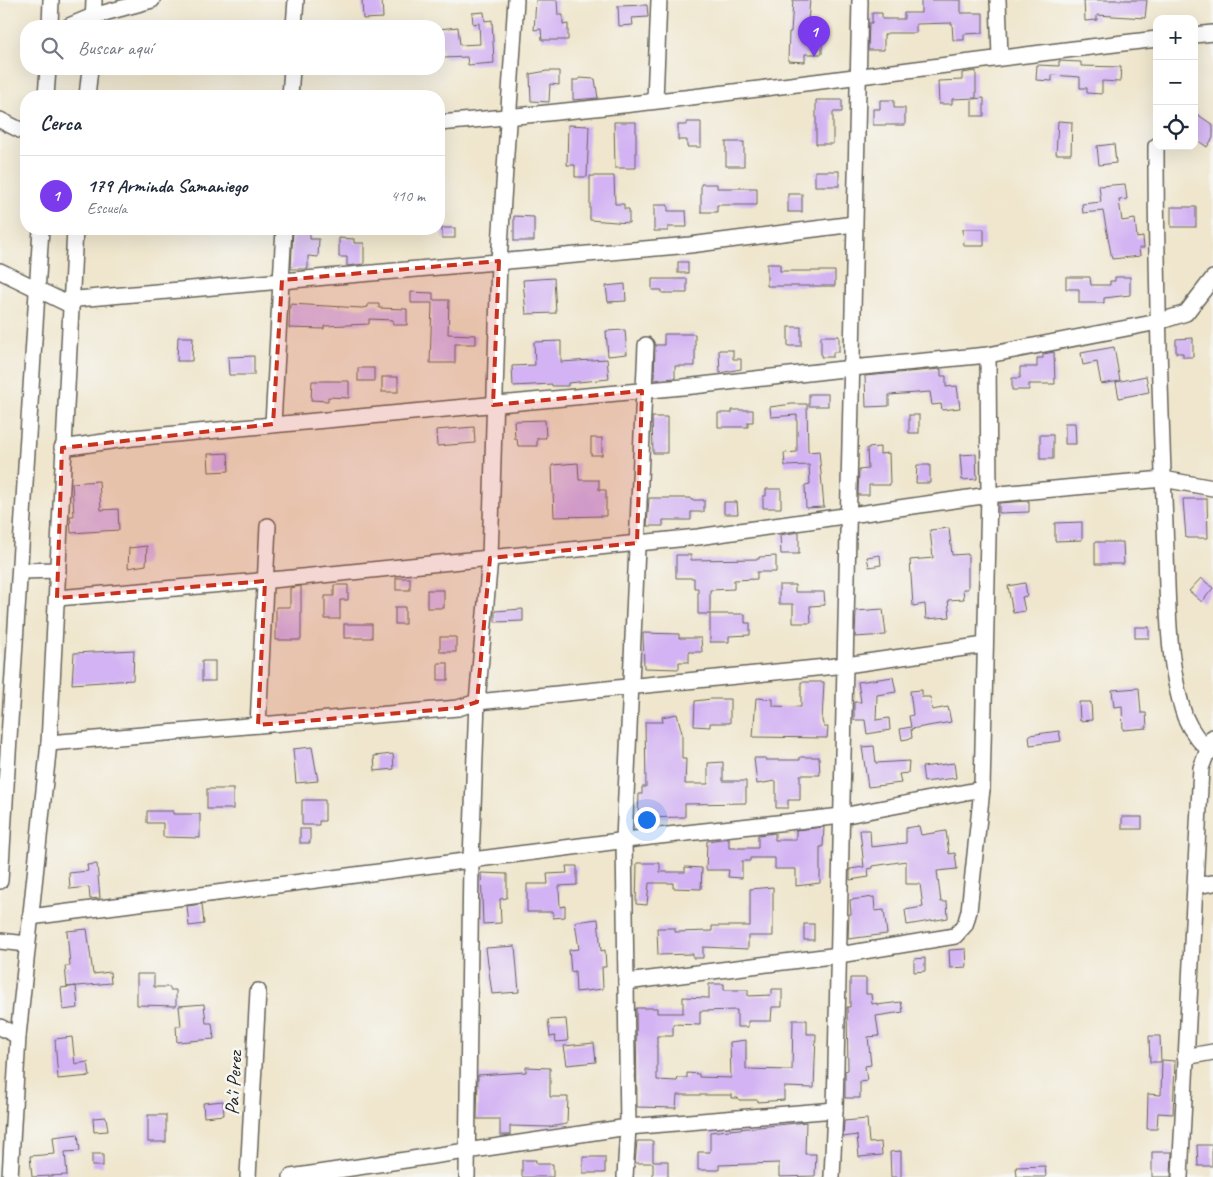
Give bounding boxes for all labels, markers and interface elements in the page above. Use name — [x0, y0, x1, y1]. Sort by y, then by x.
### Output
map controls — [1153, 15, 1198, 150]
button: + — [1153, 15, 1198, 60]
pin: 1 — [798, 16, 830, 57]
search box — [20, 20, 445, 75]
icon: search — [38, 34, 66, 62]
text: Buscar aquí — [78, 36, 152, 60]
button: − — [1153, 60, 1198, 105]
button: locate — [1153, 105, 1198, 150]
text: Cerca — [40, 110, 81, 136]
text: 179 Arminda Samaniego — [87, 174, 247, 198]
text: 1 — [52, 186, 60, 206]
text: 410 m — [391, 186, 425, 206]
text: Escuela — [87, 198, 127, 218]
your location — [634, 807, 660, 833]
street label: Pa'i Perez — [219, 1049, 248, 1116]

